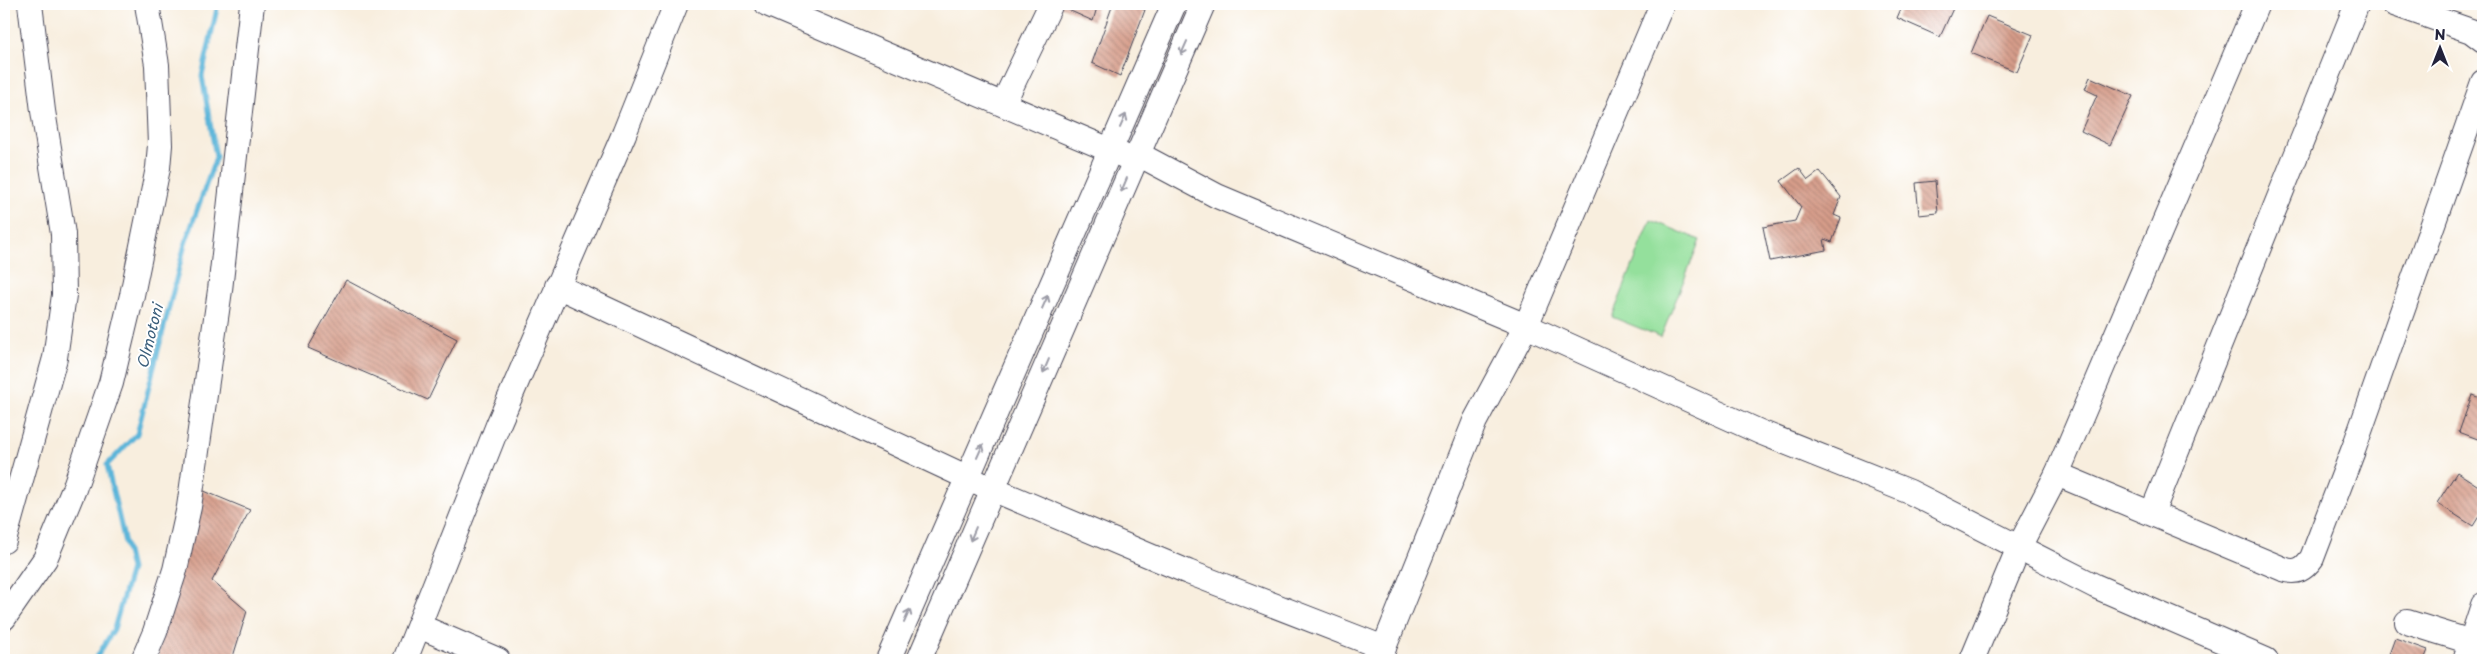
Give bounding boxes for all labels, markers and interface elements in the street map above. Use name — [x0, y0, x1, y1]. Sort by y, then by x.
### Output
north arrow — [2414, 22, 2464, 72]
text: N — [2434, 24, 2446, 45]
one-way arrow — [1178, 40, 1188, 55]
one-way arrow — [1119, 114, 1129, 129]
one-way arrow — [1119, 177, 1129, 192]
one-way arrow — [1040, 295, 1050, 310]
water label: Olmotoni — [130, 299, 169, 371]
one-way arrow — [1040, 358, 1050, 373]
one-way arrow — [975, 444, 985, 459]
one-way arrow — [967, 526, 977, 541]
one-way arrow — [903, 609, 913, 624]

